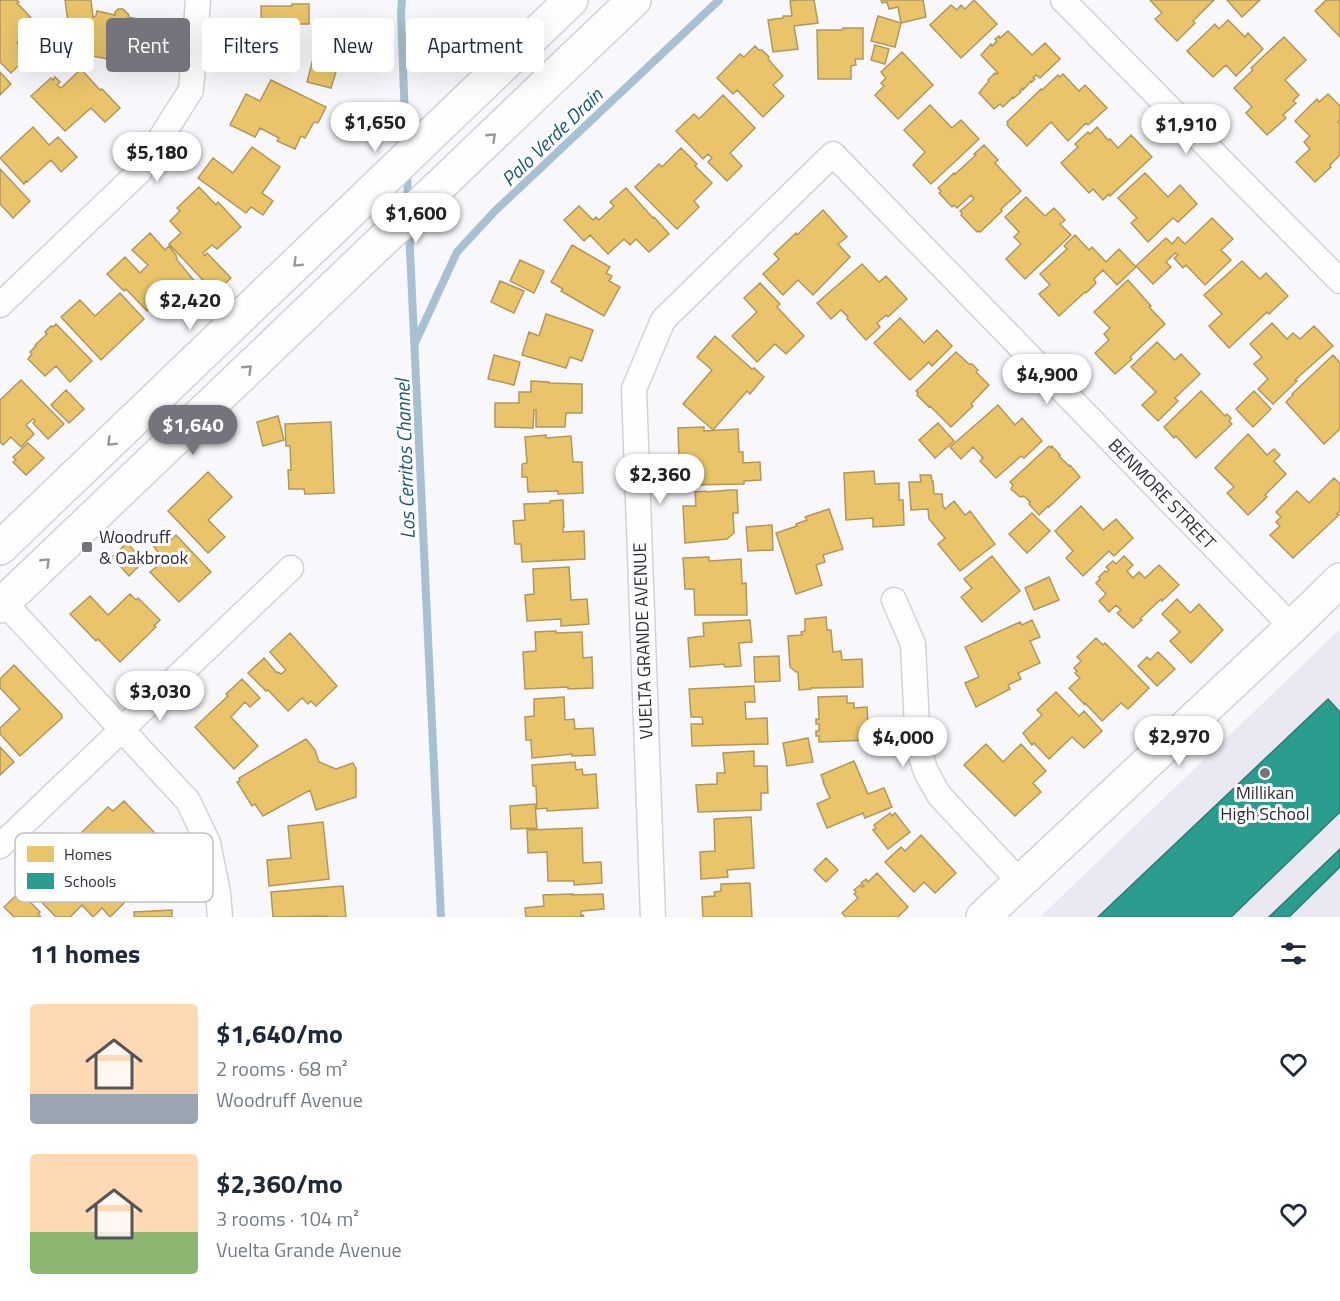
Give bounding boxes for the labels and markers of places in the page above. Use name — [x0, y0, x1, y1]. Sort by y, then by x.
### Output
pin: $1,650 — [326, 102, 424, 153]
pin: $1,910 — [1137, 104, 1235, 155]
pin: $5,180 — [108, 132, 206, 183]
pin: $1,600 — [367, 193, 465, 244]
pin: $2,420 — [141, 280, 239, 331]
pin: $4,900 — [998, 354, 1096, 405]
pin: $1,640 — [144, 405, 242, 456]
pin: $2,360 — [611, 454, 709, 505]
place label: Woodruff & Oakbrook — [99, 523, 188, 571]
marker: Woodruff & Oakbrook — [80, 540, 94, 554]
pin: $3,030 — [111, 671, 209, 722]
pin: $2,970 — [1130, 716, 1228, 767]
pin: $4,000 — [854, 717, 952, 768]
marker: Millikan High School — [1258, 766, 1272, 780]
place label: Millikan High School — [1220, 779, 1310, 827]

